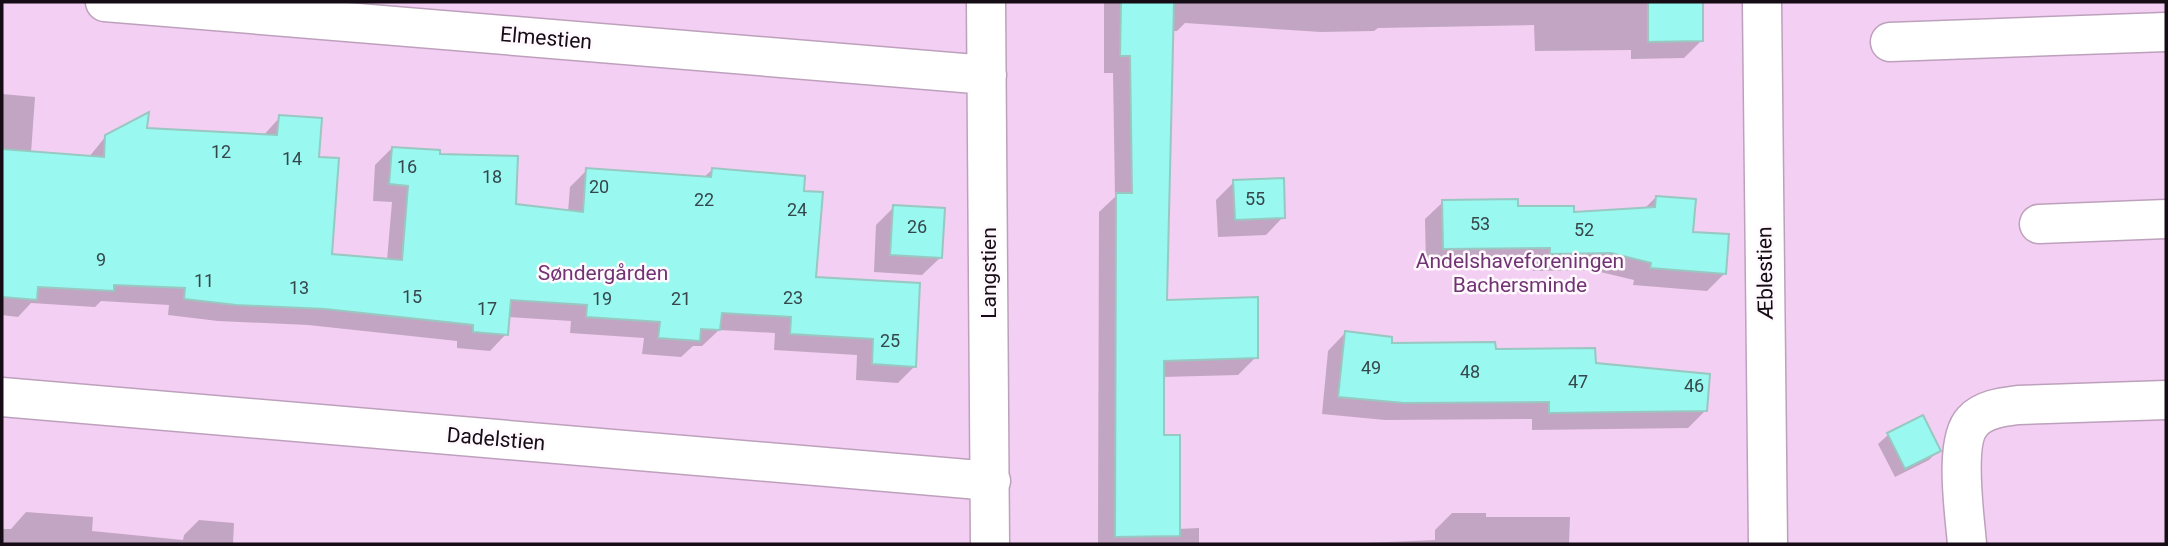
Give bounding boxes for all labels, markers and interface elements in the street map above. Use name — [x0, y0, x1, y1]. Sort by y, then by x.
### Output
street label: Elmestien — [499, 22, 593, 54]
house number: 12 — [211, 141, 231, 162]
house number: 14 — [282, 148, 302, 169]
house number: 16 — [397, 156, 417, 177]
house number: 18 — [482, 166, 502, 187]
house number: 20 — [589, 176, 609, 197]
house number: 55 — [1245, 188, 1265, 209]
house number: 22 — [694, 189, 714, 210]
house number: 24 — [787, 199, 807, 220]
house number: 53 — [1470, 213, 1490, 234]
house number: 26 — [907, 216, 927, 237]
house number: 52 — [1574, 219, 1594, 240]
street label: Æblestien — [1752, 226, 1778, 321]
street label: Langstien — [977, 227, 1001, 319]
house number: 9 — [96, 249, 106, 270]
park label: Andelshaveforeningen Bachersminde — [1416, 249, 1624, 297]
park label: Søndergården — [538, 261, 668, 285]
house number: 11 — [194, 270, 214, 291]
house number: 13 — [289, 277, 309, 298]
house number: 15 — [402, 286, 422, 307]
house number: 23 — [783, 287, 803, 308]
house number: 19 — [592, 288, 612, 309]
house number: 21 — [671, 288, 691, 309]
house number: 17 — [477, 298, 497, 319]
house number: 25 — [880, 330, 900, 351]
house number: 49 — [1361, 357, 1381, 378]
house number: 48 — [1460, 361, 1480, 382]
house number: 47 — [1568, 371, 1588, 392]
house number: 46 — [1684, 375, 1704, 396]
street label: Dadelstien — [446, 423, 546, 455]

